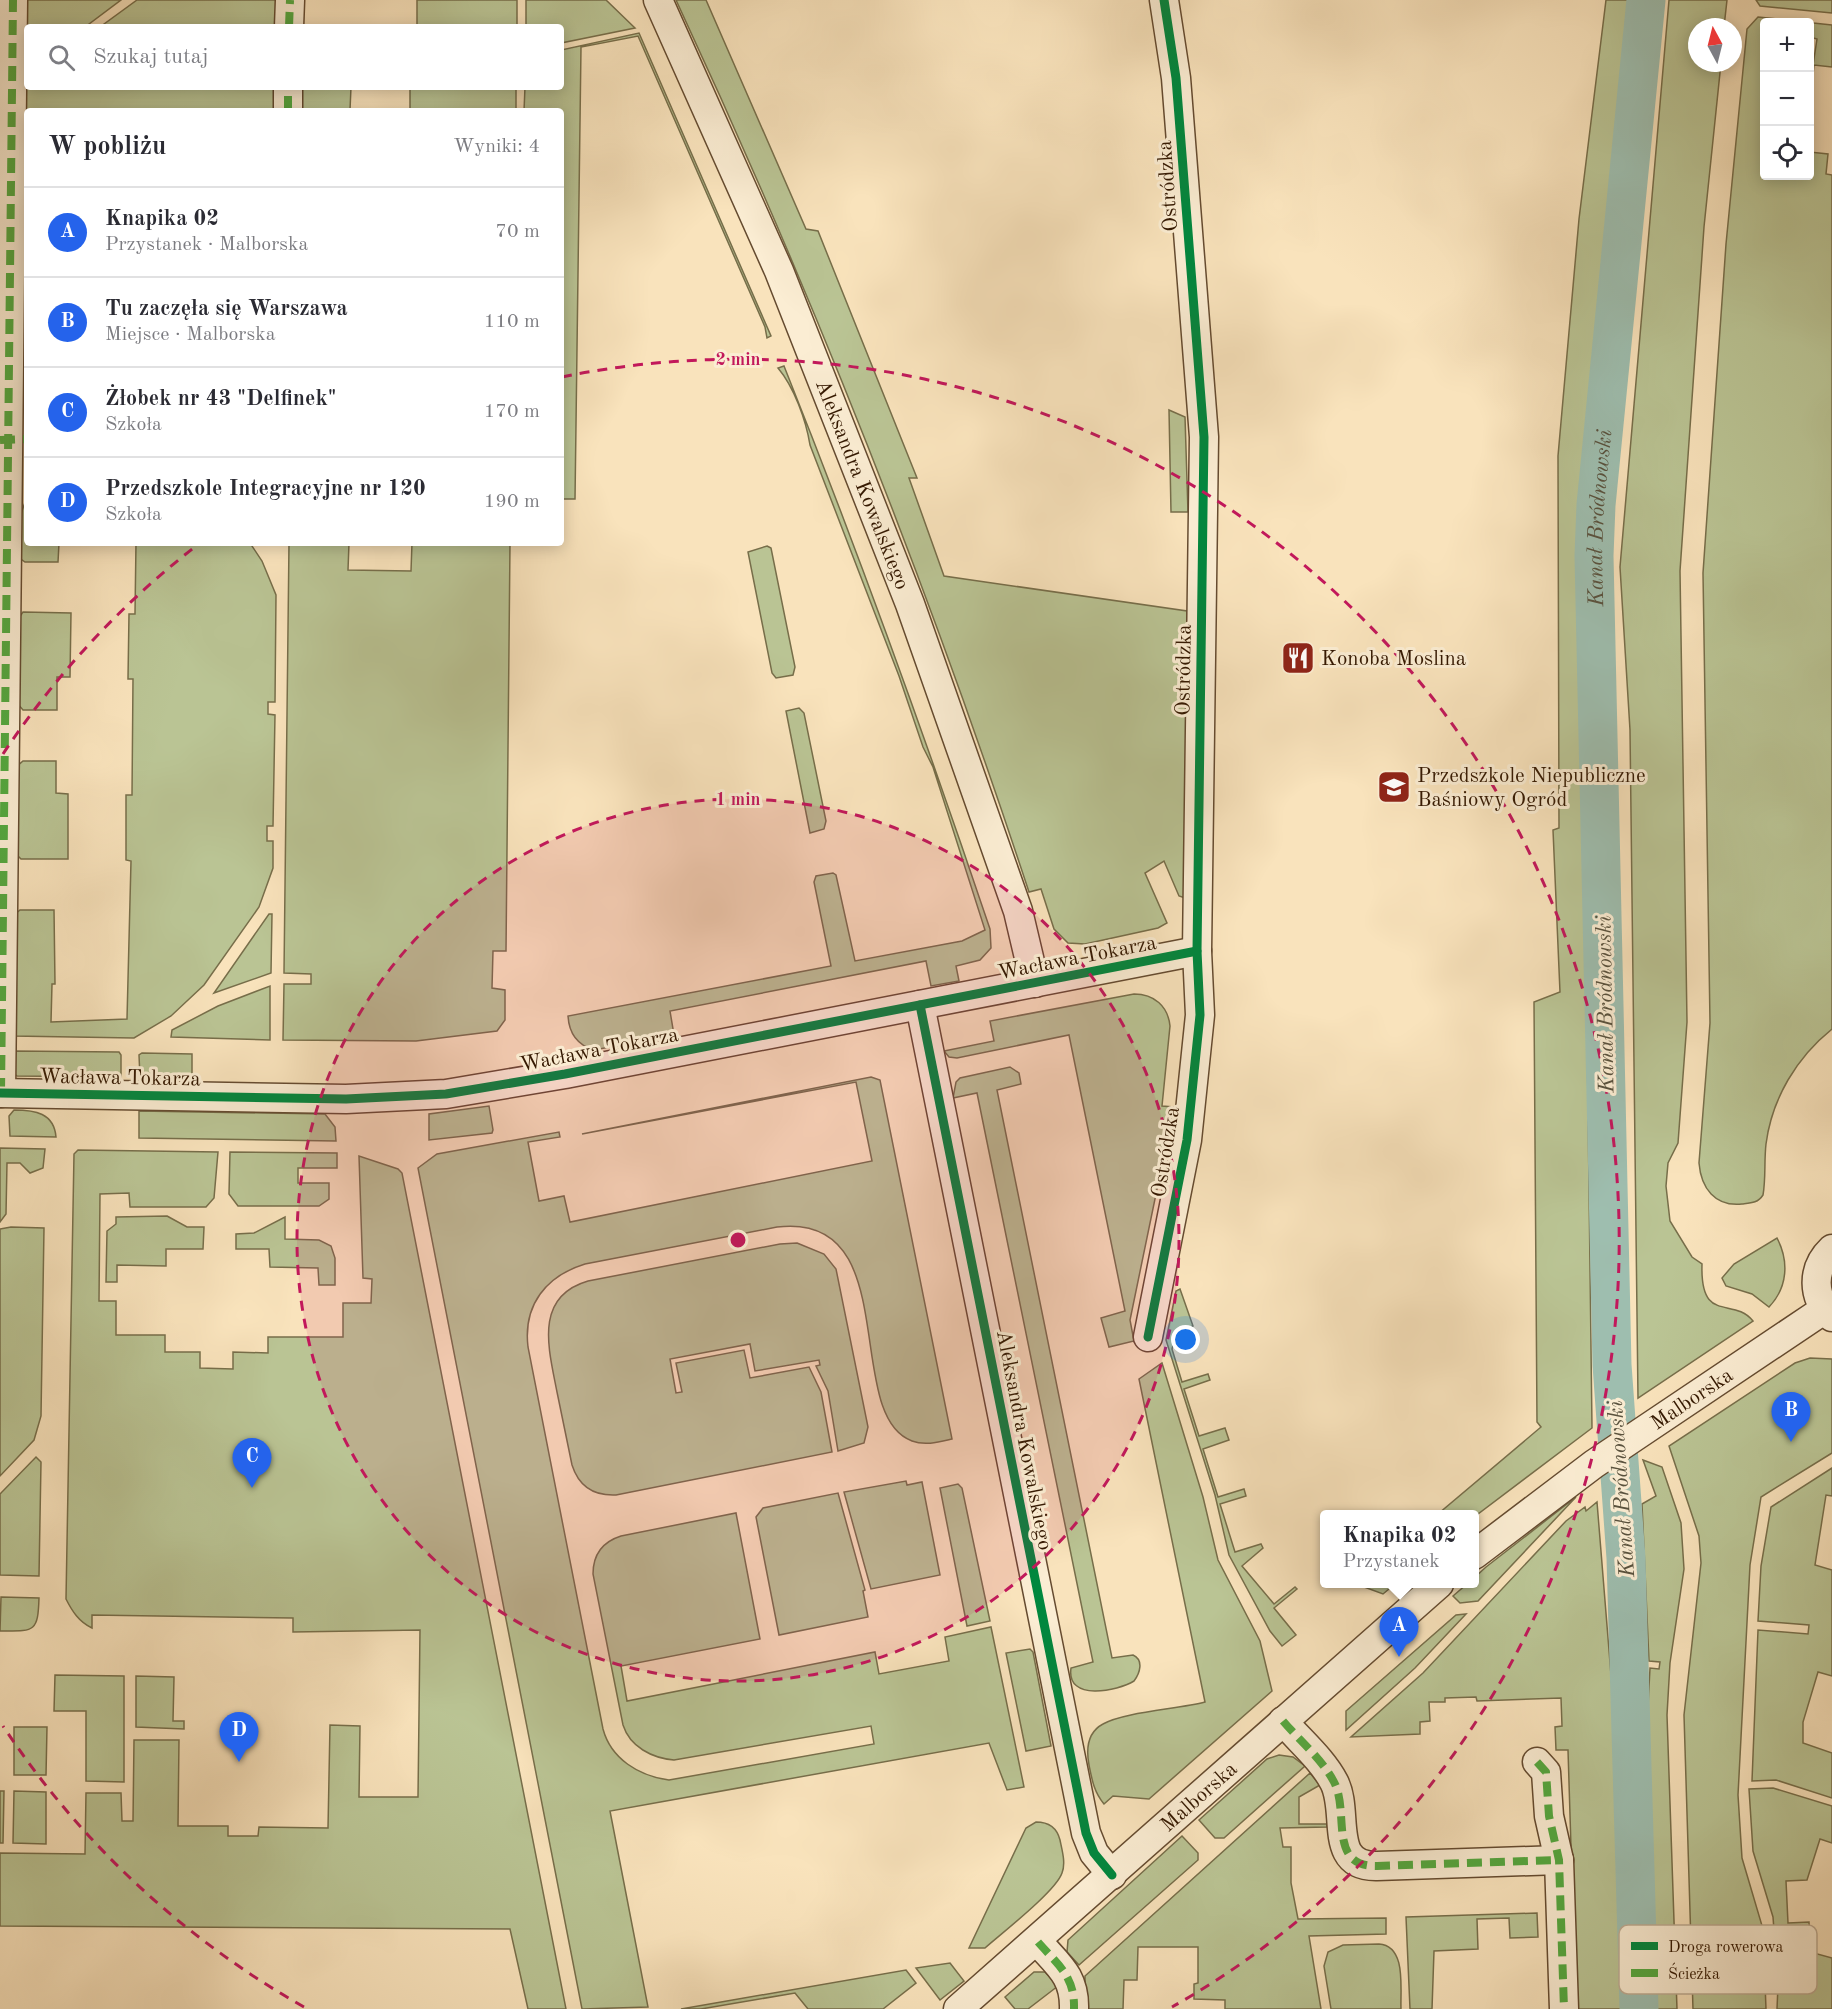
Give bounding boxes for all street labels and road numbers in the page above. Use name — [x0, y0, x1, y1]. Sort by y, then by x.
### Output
street label: Ostródzka — [1155, 139, 1182, 232]
street label: Aleksandra Kowalskiego — [811, 377, 912, 593]
street label: Ostródzka — [1173, 624, 1196, 716]
street label: Wacława Tokarza — [996, 933, 1158, 984]
street label: Wacława Tokarza — [518, 1025, 680, 1076]
street label: Wacława Tokarza — [39, 1067, 201, 1090]
street label: Ostródzka — [1149, 1105, 1184, 1199]
street label: Aleksandra Kowalskiego — [992, 1328, 1055, 1552]
street label: Malborska — [1647, 1365, 1737, 1435]
street label: Malborska — [1157, 1759, 1242, 1837]

